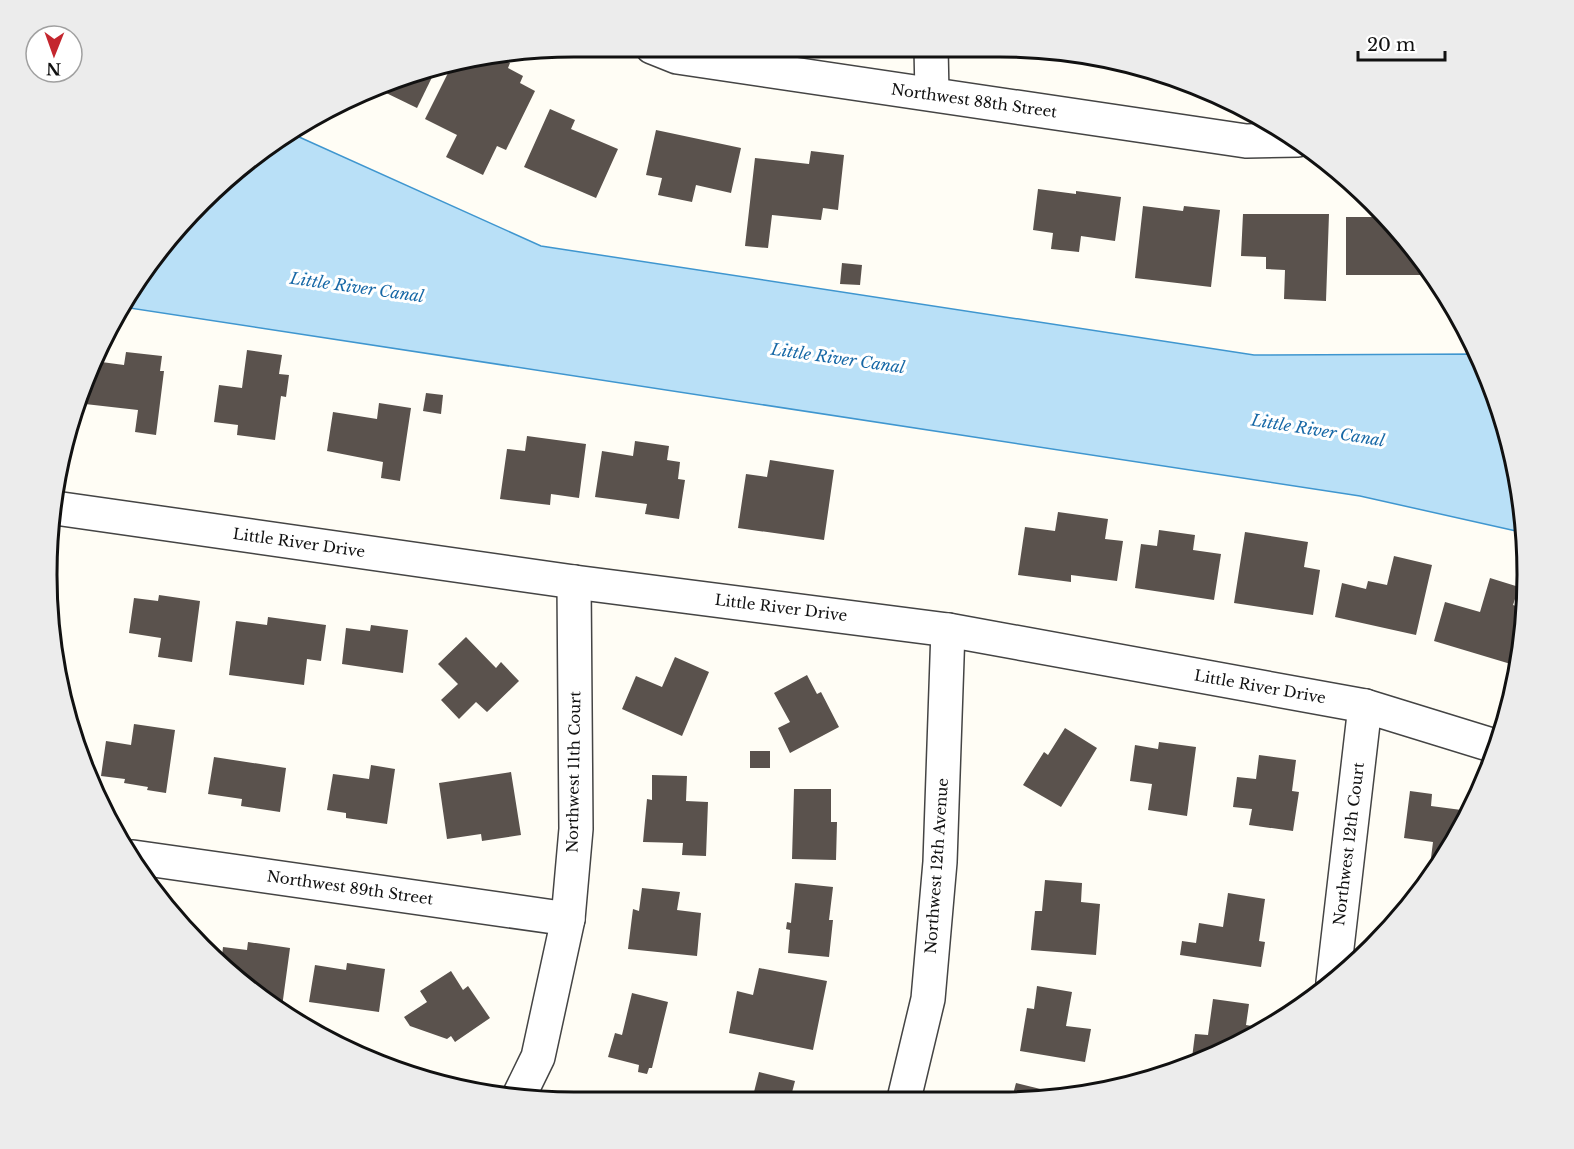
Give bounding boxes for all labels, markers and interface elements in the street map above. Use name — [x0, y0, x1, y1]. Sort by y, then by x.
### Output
north arrow — [24, 24, 84, 84]
scale bar — [1358, 24, 1445, 62]
text: 20 m — [1367, 34, 1415, 56]
text: N — [46, 59, 61, 79]
street label: Northwest 88th Street — [890, 79, 1059, 122]
water label: Little River Canal — [288, 268, 426, 306]
water label: Little River Canal — [769, 339, 907, 377]
water label: Little River Canal — [1249, 409, 1387, 451]
street label: Little River Drive — [232, 524, 366, 561]
street label: Little River Drive — [714, 590, 848, 625]
street label: Little River Drive — [1193, 666, 1327, 707]
street label: Northwest 11th Court — [563, 691, 584, 853]
street label: Northwest 12th Court — [1329, 761, 1368, 927]
street label: Northwest 12th Avenue — [921, 777, 952, 955]
street label: Northwest 89th Street — [266, 866, 435, 909]

